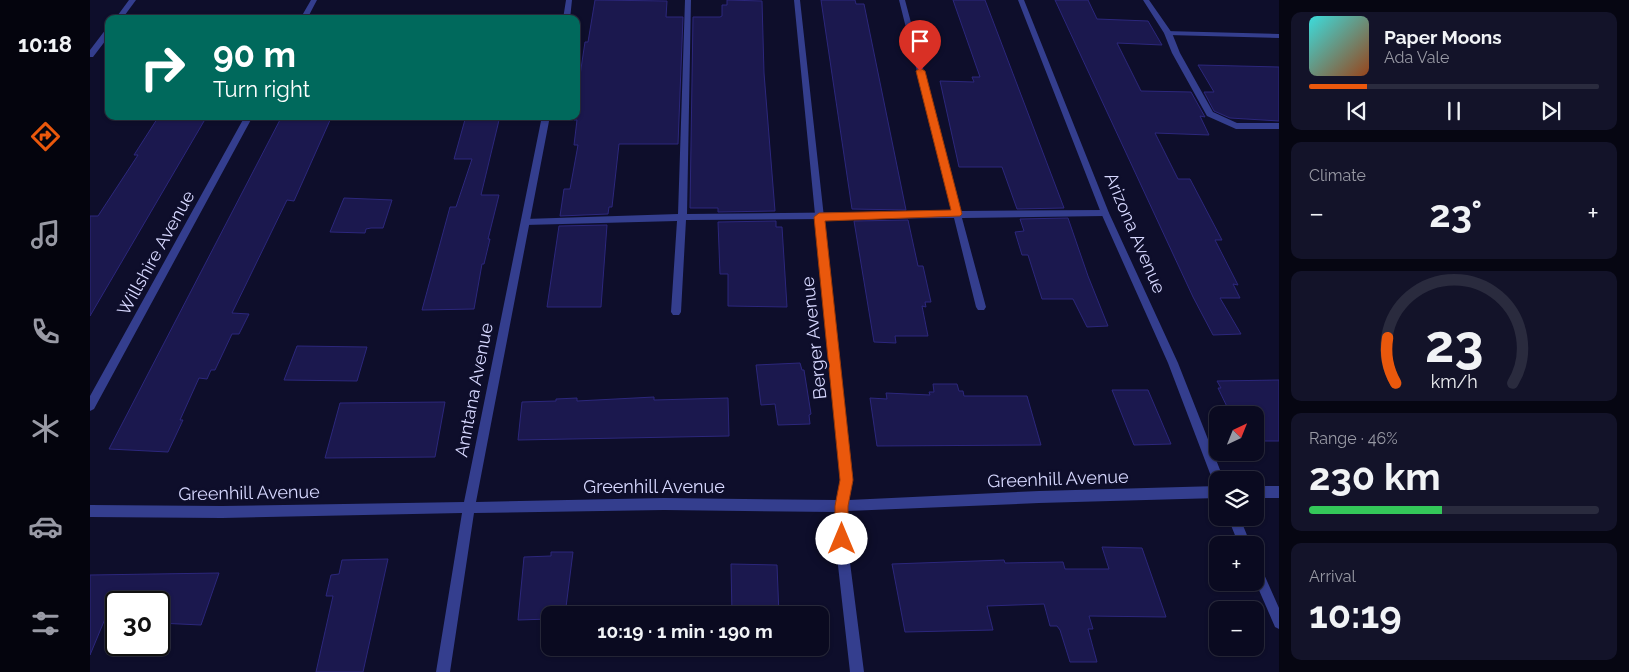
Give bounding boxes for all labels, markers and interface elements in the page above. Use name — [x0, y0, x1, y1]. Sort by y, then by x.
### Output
pin — [899, 20, 941, 71]
text: Paper Moons — [1384, 26, 1502, 48]
icon: arrive — [906, 27, 934, 55]
text: 10:18 — [18, 31, 72, 57]
text: 90 m — [213, 34, 296, 75]
icon: right — [130, 35, 195, 100]
text: Ada Vale — [1384, 48, 1449, 67]
text: Turn right — [213, 76, 310, 102]
icon: previous — [1343, 97, 1371, 125]
icon: pause — [1440, 97, 1468, 125]
icon: next — [1537, 97, 1565, 125]
icon: directions — [28, 119, 63, 154]
text: Climate — [1309, 166, 1366, 185]
street label: Arizona Avenue — [1101, 169, 1171, 297]
street label: Willshire Avenue — [113, 186, 199, 319]
text: 23° — [1429, 191, 1482, 236]
text: − — [1309, 197, 1324, 230]
text: + — [1587, 197, 1599, 230]
icon: music — [28, 217, 63, 252]
street label: Berger Avenue — [797, 275, 830, 401]
text: 23 — [1425, 313, 1483, 374]
icon: phone — [28, 314, 63, 349]
street label: Anntana Avenue — [450, 321, 497, 459]
text: km/h — [1430, 371, 1478, 392]
north arrow — [1209, 406, 1264, 461]
map controls — [1209, 406, 1264, 656]
icon: climate — [28, 411, 63, 446]
text: Range · 46% — [1309, 429, 1398, 448]
text: 230 km — [1309, 454, 1441, 499]
street label: Greenhill Avenue — [987, 466, 1129, 491]
button: layers — [1209, 471, 1264, 526]
street label: Greenhill Avenue — [583, 476, 725, 497]
street label: Greenhill Avenue — [178, 481, 320, 504]
icon: car — [28, 509, 63, 544]
position arrow — [815, 512, 867, 564]
button: + — [1209, 536, 1264, 591]
text: Arrival — [1309, 567, 1356, 586]
speed limit sign: 30 — [105, 591, 170, 656]
text: 10:19 — [1309, 592, 1402, 637]
button: − — [1209, 601, 1264, 656]
icon: filters — [28, 606, 63, 641]
text: 10:19 · 1 min · 190 m — [597, 620, 773, 642]

